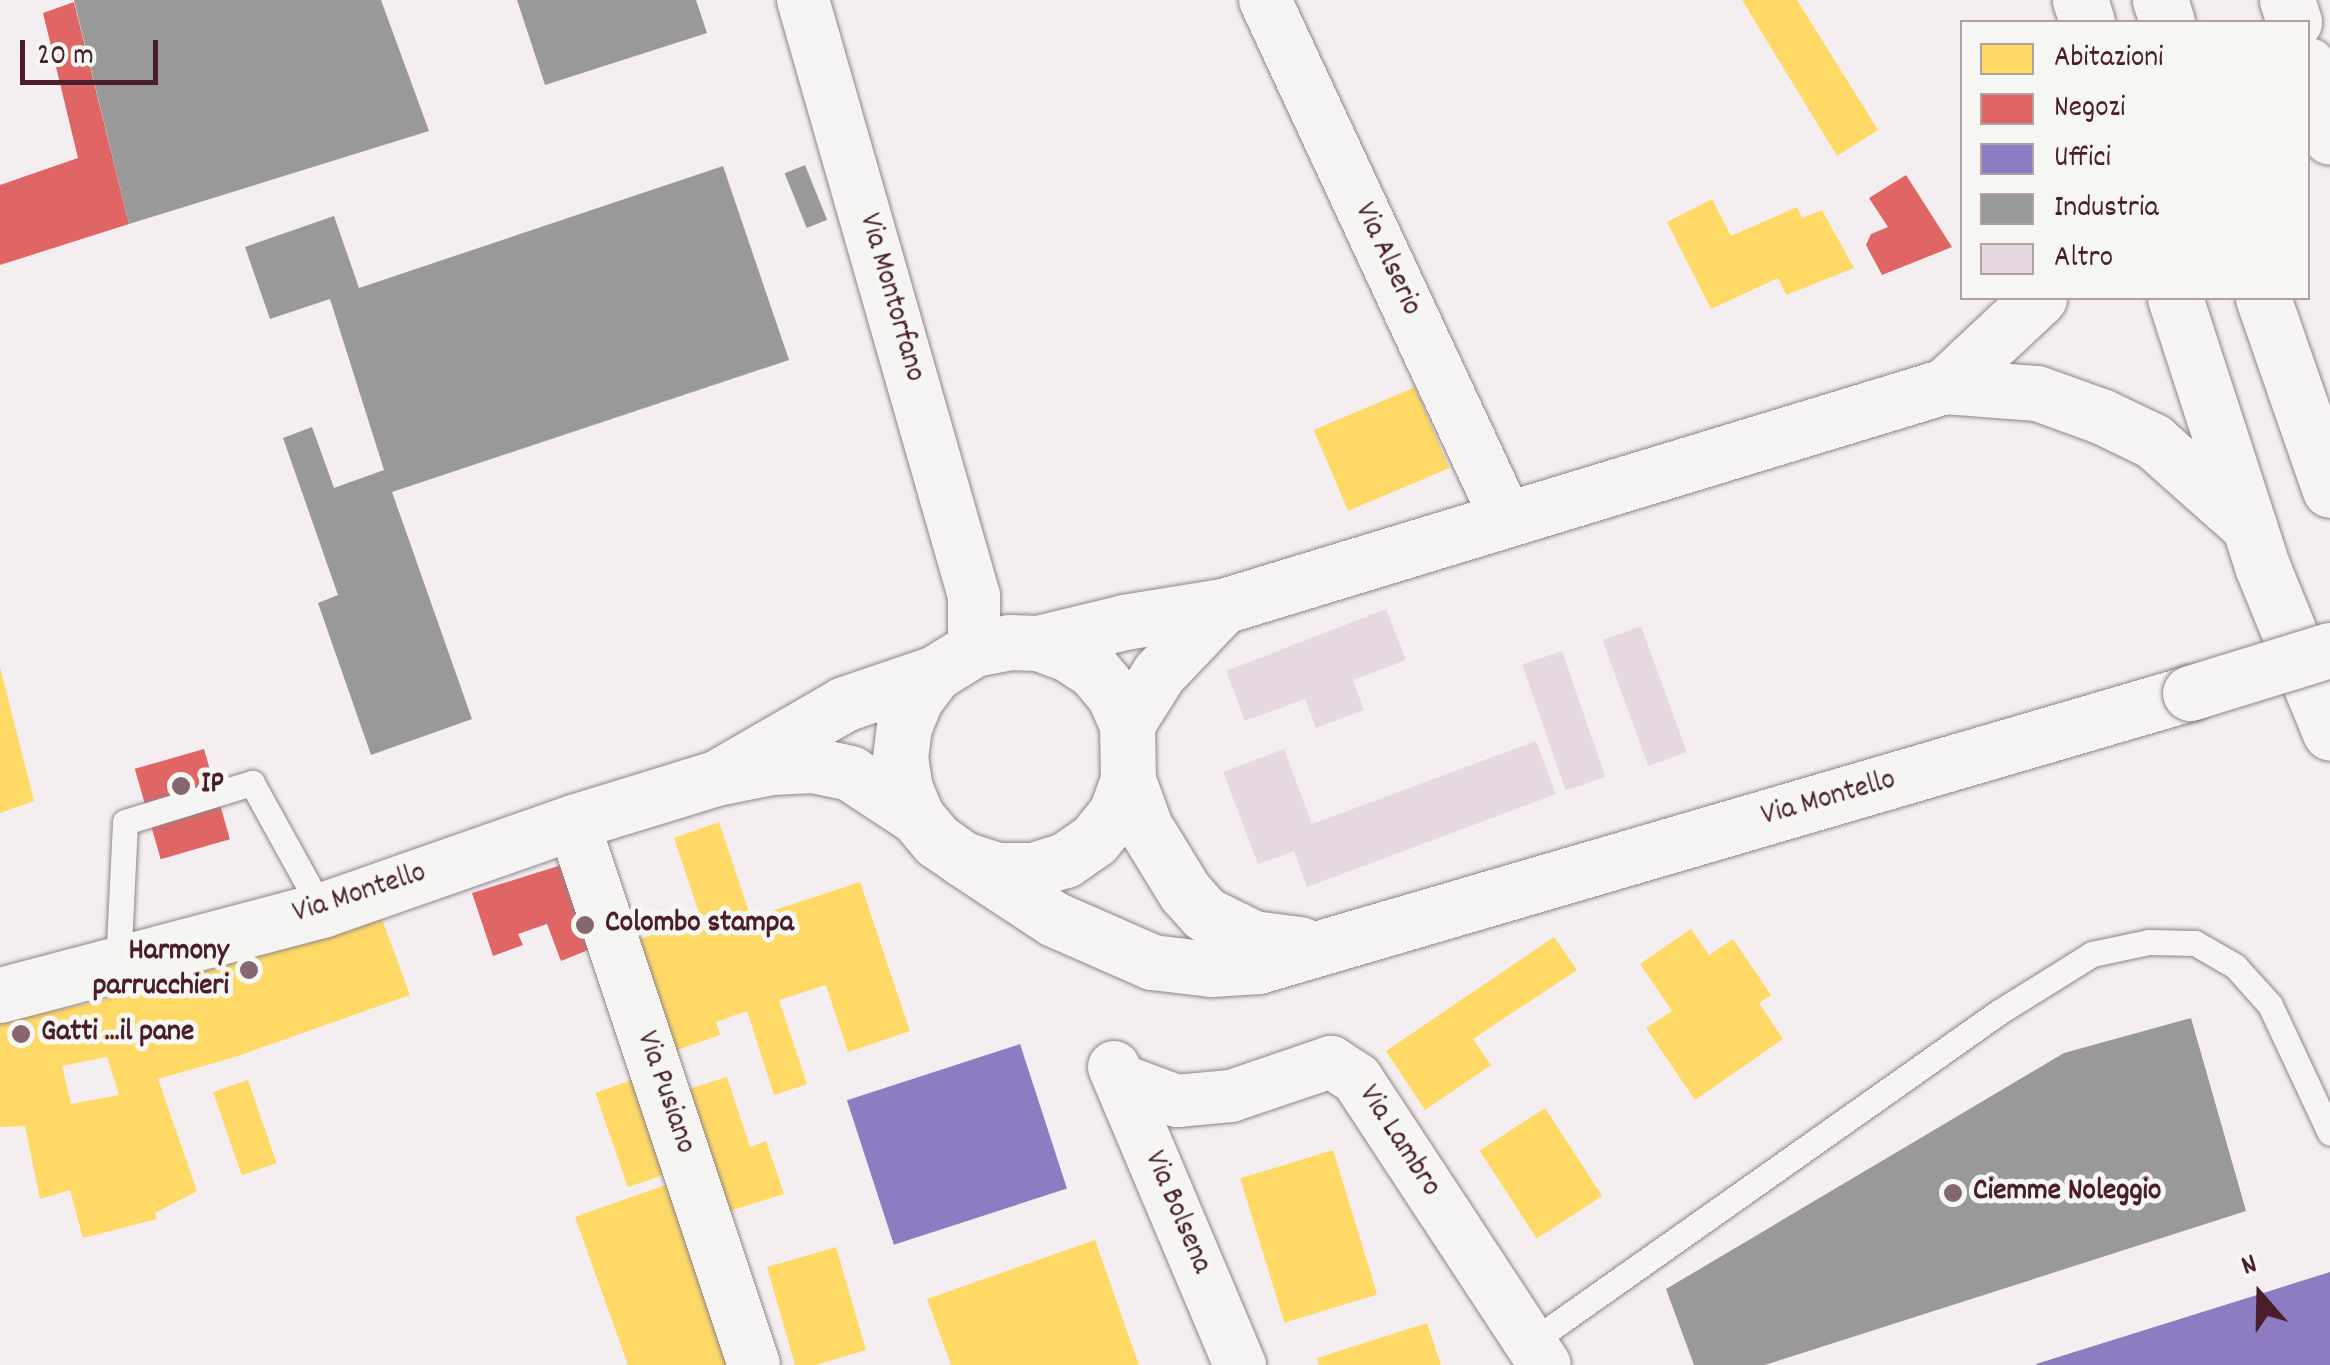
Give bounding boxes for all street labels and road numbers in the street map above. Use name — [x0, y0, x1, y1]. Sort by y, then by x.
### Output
street label: Via Alserio — [1344, 198, 1428, 322]
street label: Via Montorfano — [849, 210, 931, 386]
street label: Via Montello — [1758, 764, 1900, 836]
street label: Via Montello — [289, 857, 431, 933]
street label: Via Pusiano — [626, 1027, 702, 1159]
street label: Via Lambro — [1349, 1080, 1447, 1204]
street label: Via Bolsena — [1134, 1146, 1218, 1280]

